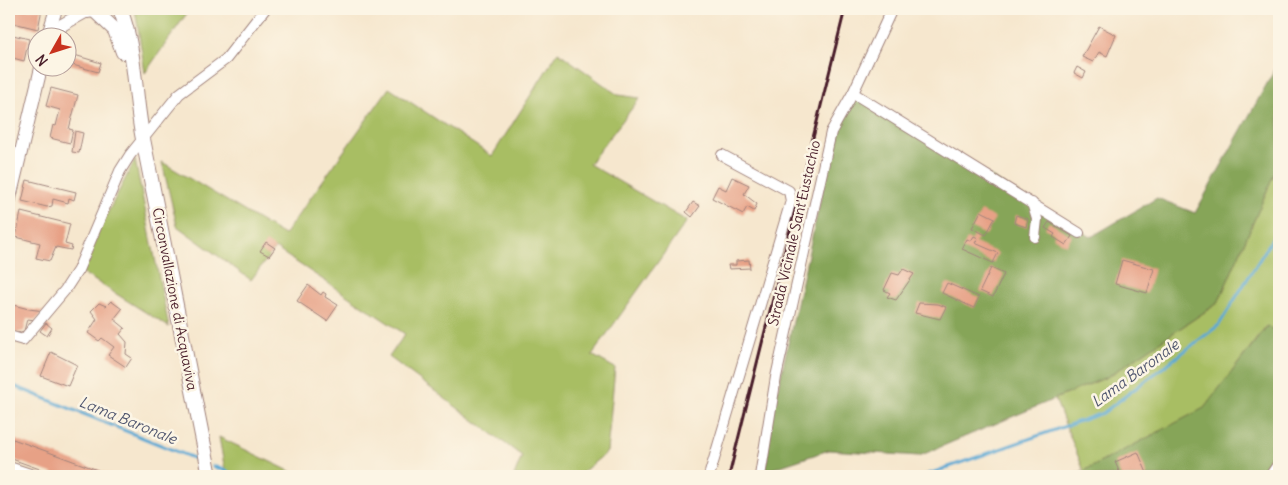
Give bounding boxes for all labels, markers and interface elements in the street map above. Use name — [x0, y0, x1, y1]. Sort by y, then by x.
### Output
north arrow — [28, 28, 78, 78]
text: N — [32, 51, 52, 70]
street label: Strada Vicinale Sant'Eustachio — [764, 138, 824, 328]
street label: Circonvallazione di Acquaviva — [148, 206, 202, 392]
water label: Lama Baronale — [1088, 334, 1183, 411]
water label: Lama Baronale — [76, 392, 180, 449]

